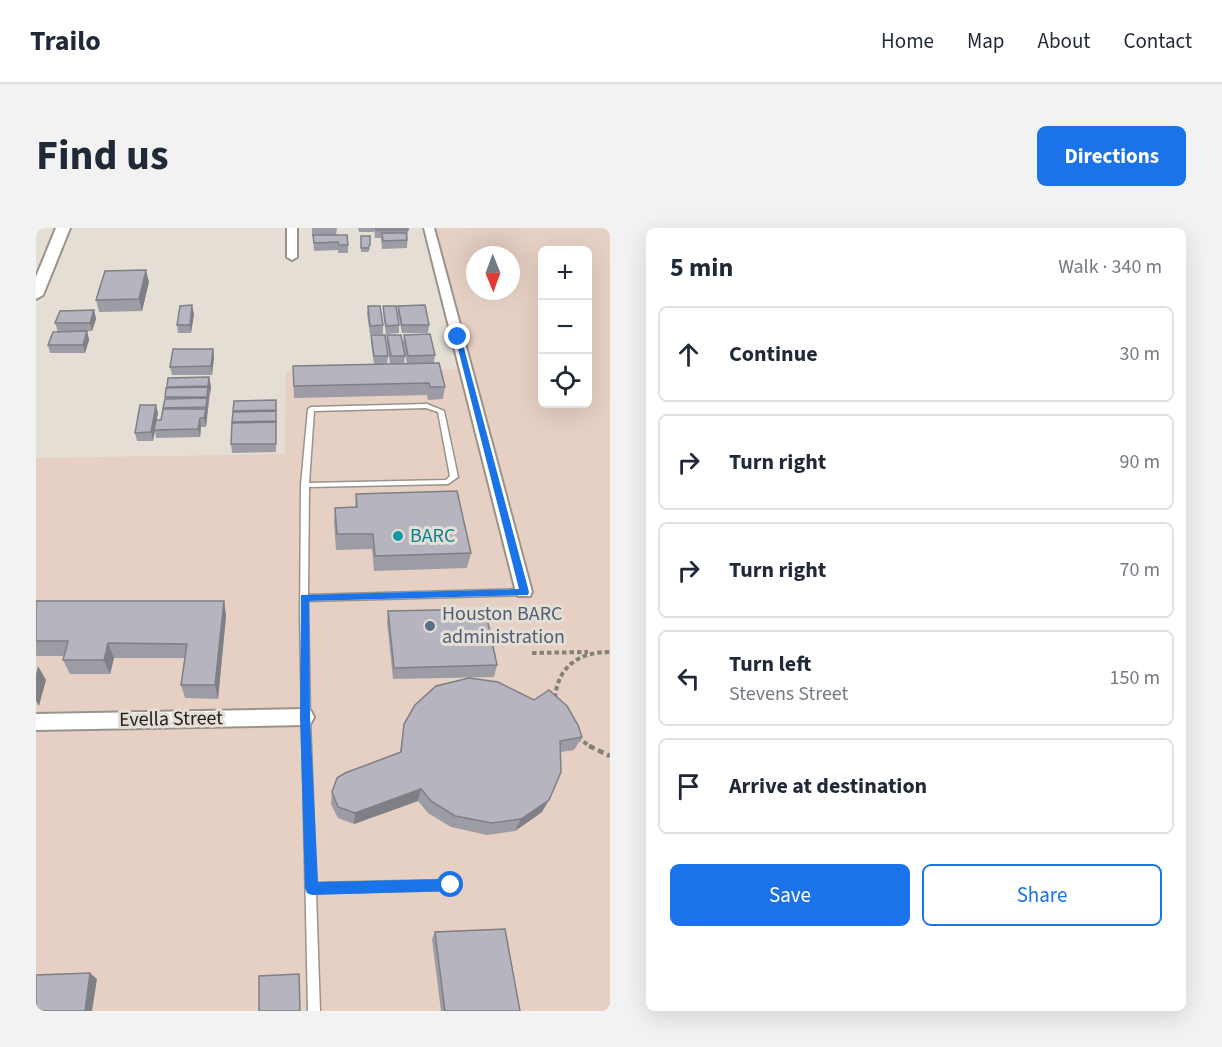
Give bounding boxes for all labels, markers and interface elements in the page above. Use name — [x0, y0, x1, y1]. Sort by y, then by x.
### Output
text: Trailo — [30, 21, 101, 61]
text: Home — [881, 26, 934, 56]
text: Map — [967, 26, 1005, 56]
text: About — [1038, 26, 1090, 56]
text: Contact — [1123, 26, 1192, 56]
text: Find us — [36, 126, 169, 186]
button: Directions — [1037, 126, 1186, 186]
north arrow — [466, 246, 520, 300]
map controls — [538, 246, 592, 408]
button: + — [538, 246, 592, 300]
text: 5 min — [670, 249, 733, 286]
text: Walk · 340 m — [1058, 253, 1162, 281]
button: − — [538, 300, 592, 354]
route end — [444, 323, 470, 349]
icon: ahead — [672, 338, 705, 371]
text: Continue — [729, 338, 818, 370]
text: 30 m — [1120, 340, 1160, 368]
button: locate — [538, 354, 592, 408]
icon: right — [672, 446, 705, 479]
text: Turn right — [729, 446, 826, 478]
text: 90 m — [1120, 448, 1160, 476]
place label: BARC — [410, 522, 455, 550]
marker: BARC — [391, 529, 405, 543]
icon: right — [672, 554, 705, 587]
text: Turn right — [729, 554, 826, 586]
text: 70 m — [1120, 556, 1160, 584]
place label: Houston BARC administration — [442, 600, 565, 651]
marker: Houston BARC administration — [423, 619, 437, 633]
text: Turn left — [729, 648, 811, 680]
icon: left — [672, 662, 705, 695]
text: 150 m — [1110, 664, 1160, 692]
text: Stevens Street — [729, 680, 848, 708]
street label: Evella Street — [119, 704, 223, 734]
icon: arrive — [672, 770, 705, 803]
text: Arrive at destination — [729, 770, 927, 802]
button: Save — [670, 864, 910, 926]
button: Share — [922, 864, 1162, 926]
route start — [437, 871, 463, 897]

